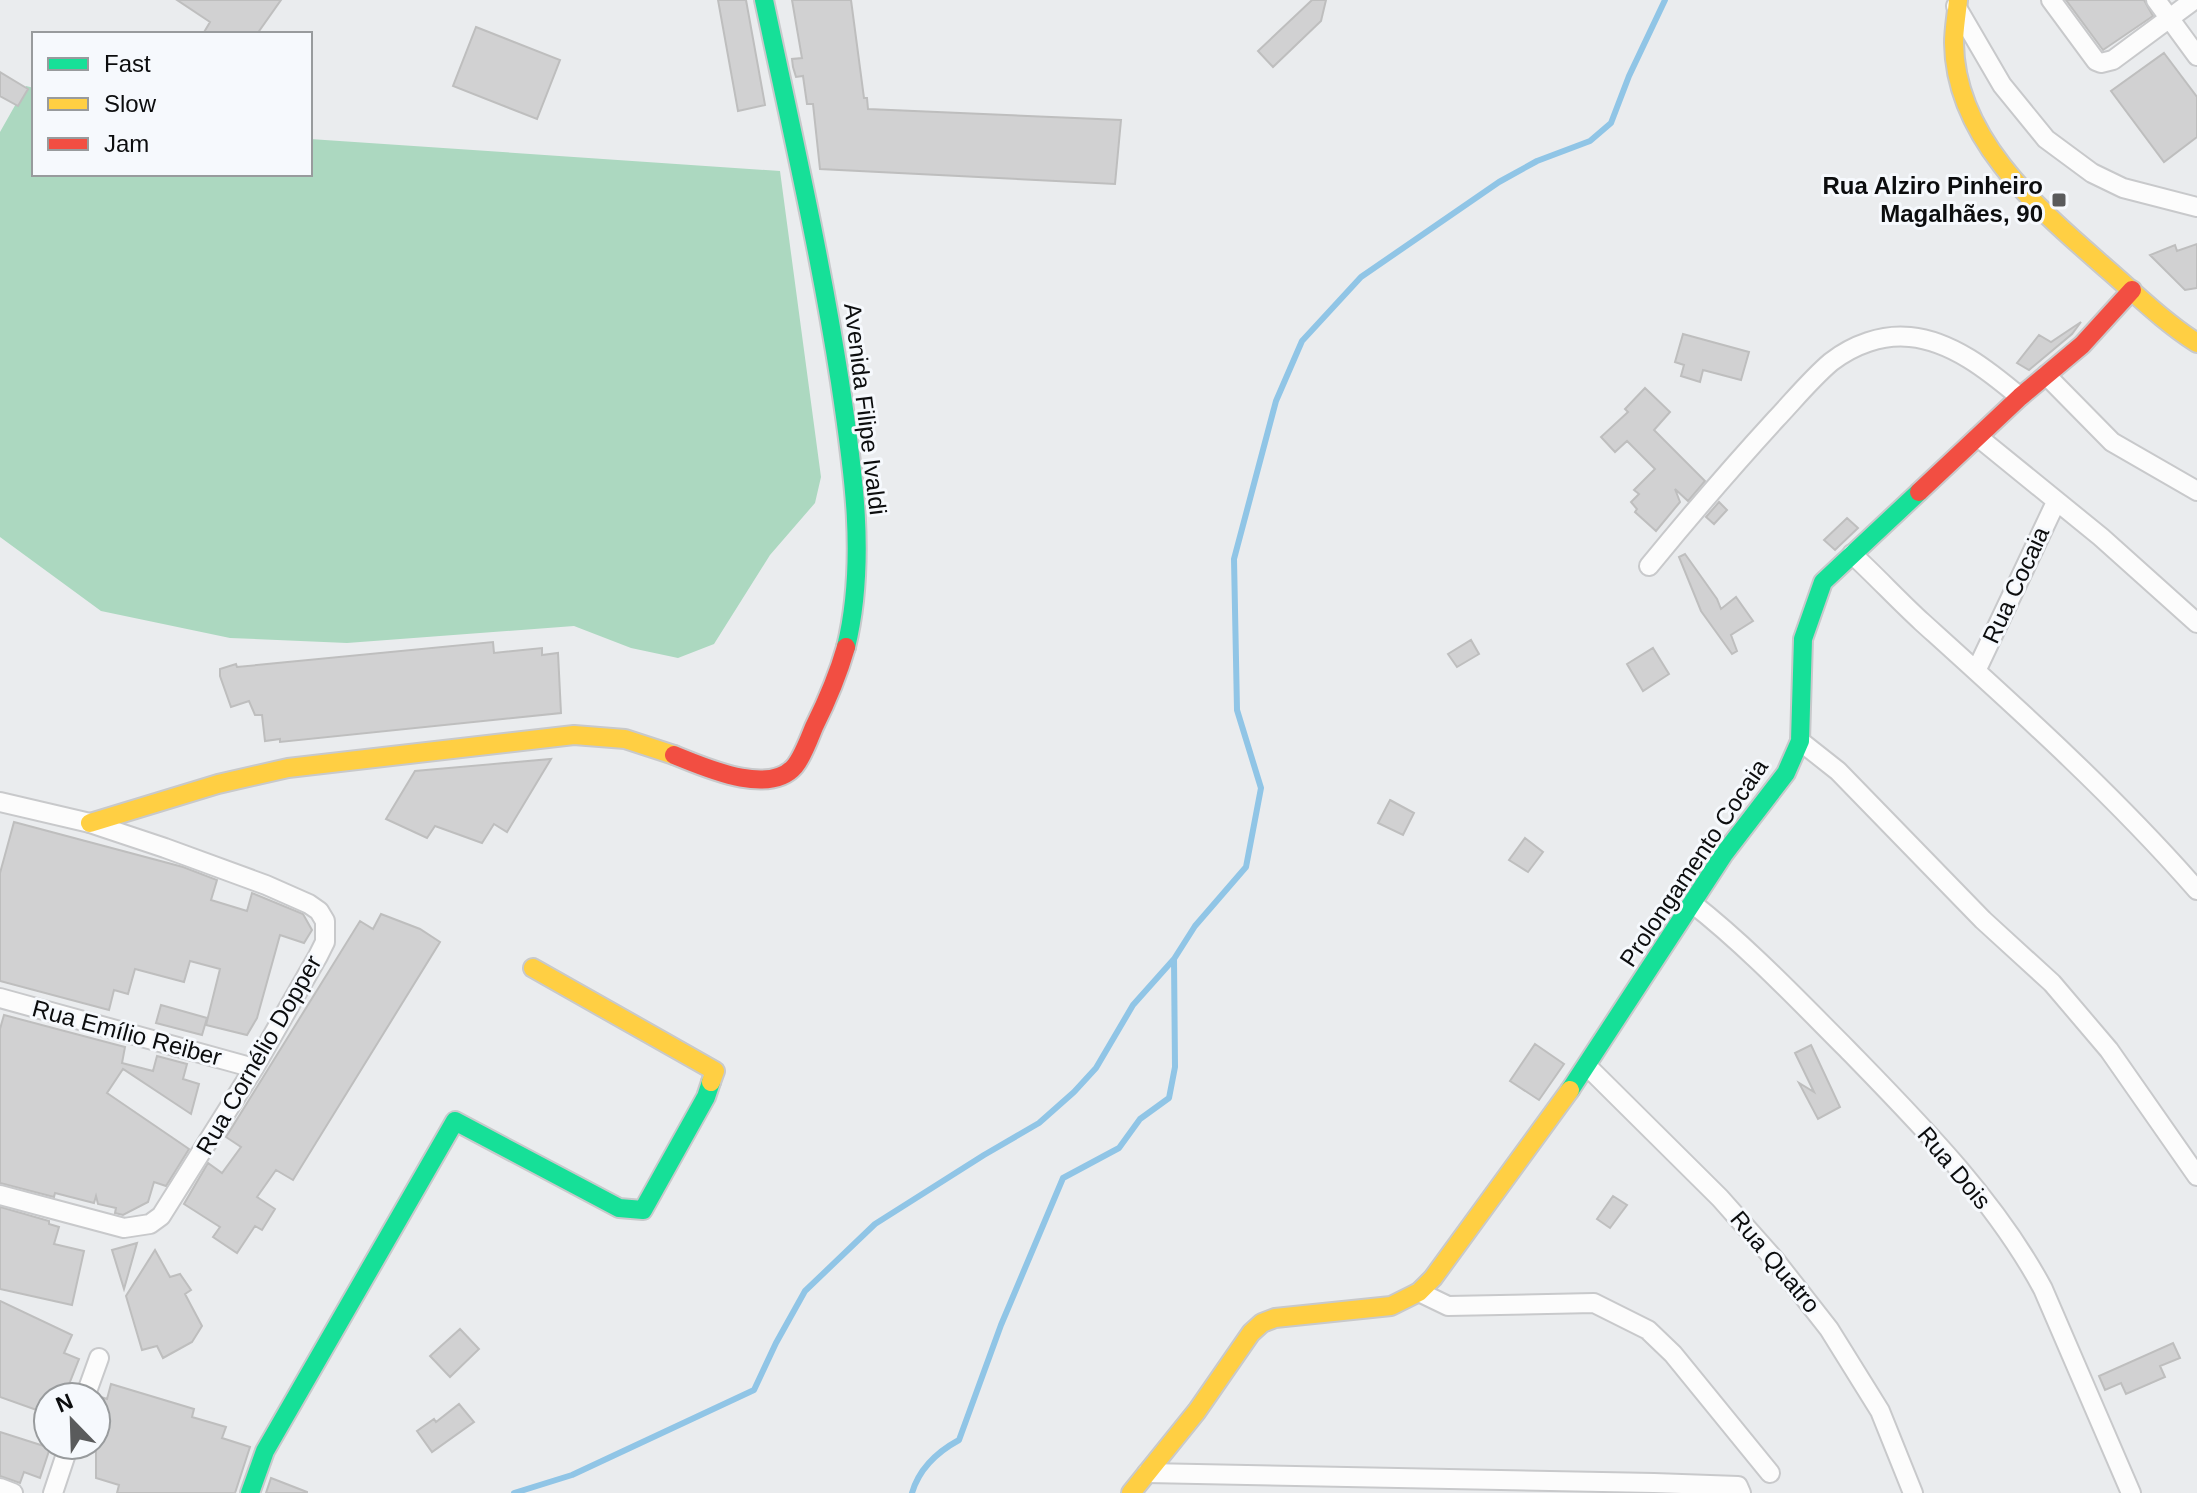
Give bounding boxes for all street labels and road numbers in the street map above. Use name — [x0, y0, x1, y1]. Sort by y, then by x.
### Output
street label: Avenida Filipe Ivaldi — [839, 302, 892, 516]
street label: Rua Cocaia — [1977, 522, 2055, 647]
street label: Prolongamento Cocaia — [1614, 753, 1773, 971]
street label: Rua Cornélio Dopper — [191, 950, 327, 1159]
street label: Rua Emílio Reiber — [30, 994, 225, 1071]
street label: Rua Dois — [1912, 1121, 1996, 1214]
street label: Rua Quatro — [1725, 1205, 1826, 1318]

